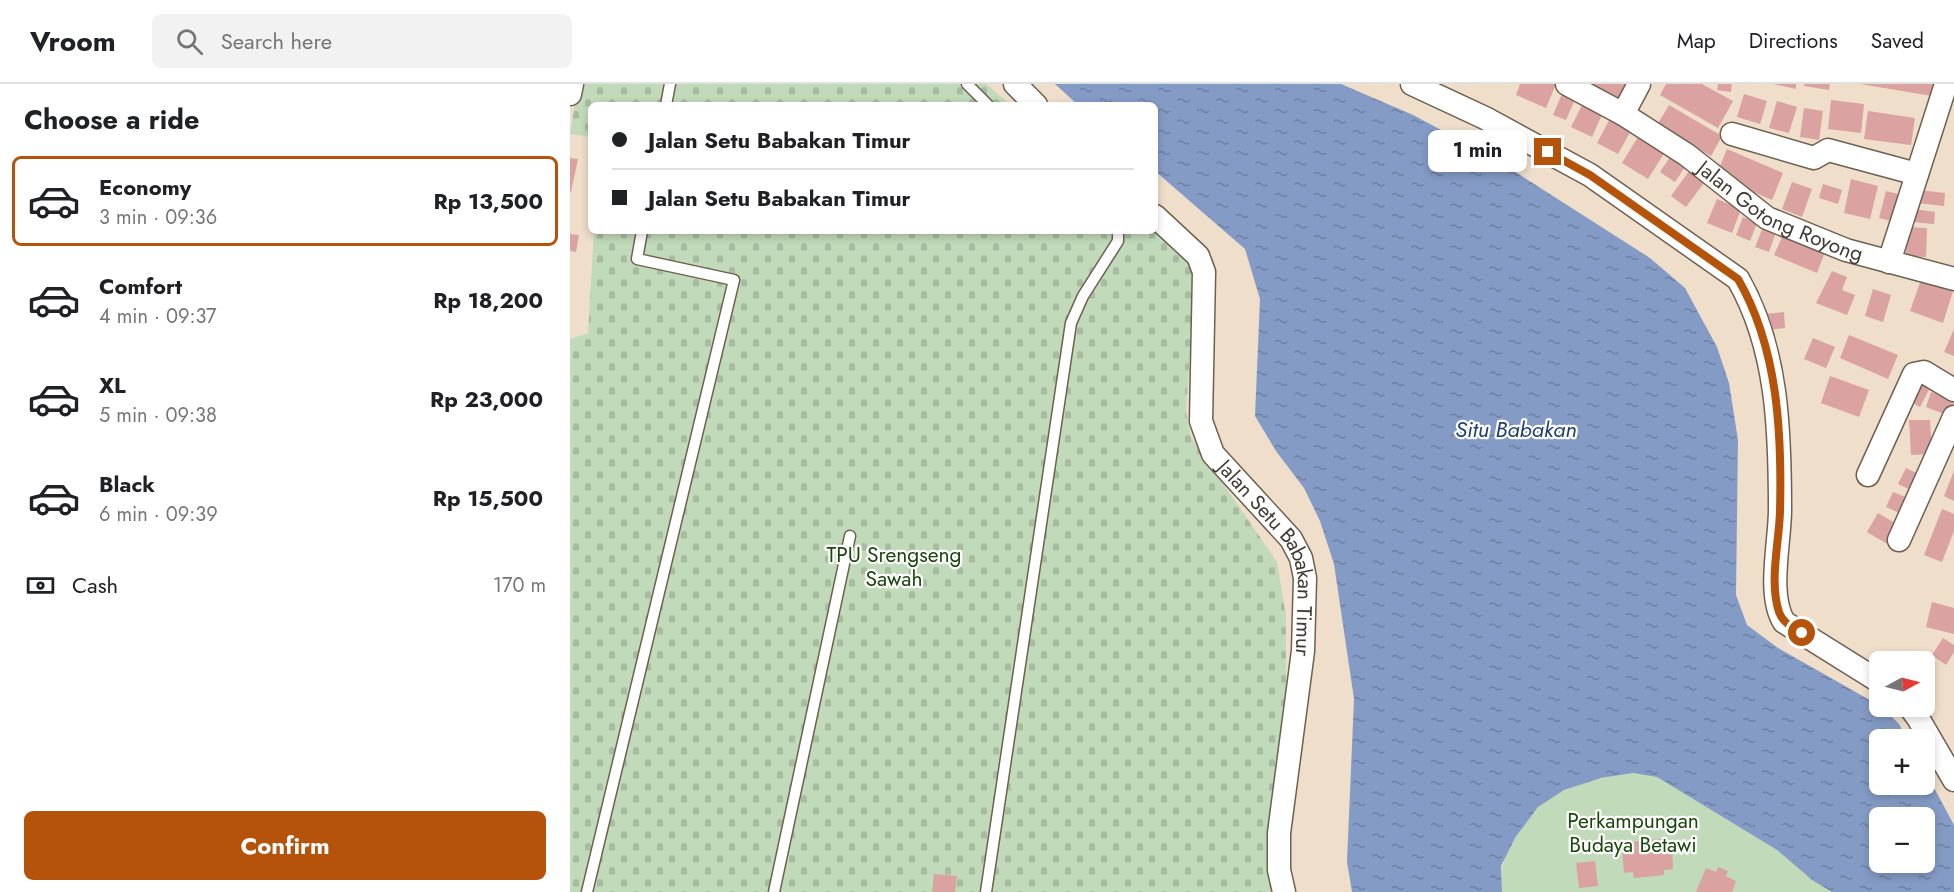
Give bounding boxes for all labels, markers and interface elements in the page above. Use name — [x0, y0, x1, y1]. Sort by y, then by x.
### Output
search box — [152, 14, 572, 68]
text: Vroom — [30, 21, 116, 62]
icon: search — [173, 25, 206, 58]
text: Search here — [221, 25, 332, 57]
text: Map — [1677, 26, 1716, 56]
text: Directions — [1749, 26, 1838, 56]
text: Saved — [1871, 26, 1924, 56]
text: Choose a ride — [24, 100, 199, 139]
text: Jalan Setu Babakan Timur — [648, 124, 911, 156]
callout: 1 min — [1428, 131, 1527, 173]
text: 1 min — [1453, 136, 1502, 165]
route end — [1534, 138, 1561, 165]
street label: Jalan Gotong Royong — [1689, 152, 1866, 269]
text: Economy — [99, 171, 191, 203]
icon: car — [27, 174, 81, 228]
text: Jalan Setu Babakan Timur — [648, 182, 911, 214]
text: Rp 13,500 — [434, 185, 543, 217]
text: 3 min · 09:36 — [99, 203, 217, 232]
text: Comfort — [99, 270, 182, 302]
icon: car — [27, 273, 81, 327]
text: Rp 18,200 — [433, 284, 543, 316]
text: 4 min · 09:37 — [99, 302, 217, 331]
text: XL — [99, 369, 126, 401]
icon: car — [27, 372, 81, 426]
text: Rp 23,000 — [430, 383, 543, 415]
text: 5 min · 09:38 — [99, 401, 217, 430]
water label: Situ Babakan — [1455, 413, 1577, 445]
street label: Jalan Setu Babakan Timur — [1209, 451, 1320, 659]
text: Black — [99, 468, 155, 500]
icon: car — [27, 471, 81, 525]
text: Rp 15,500 — [433, 482, 543, 514]
text: 6 min · 09:39 — [99, 500, 218, 529]
park label: TPU Srengseng Sawah — [826, 540, 962, 594]
icon: cash — [24, 569, 57, 602]
text: Cash — [72, 569, 118, 601]
text: 170 m — [493, 571, 546, 600]
route start — [1788, 619, 1815, 646]
north arrow — [1869, 651, 1935, 717]
map controls — [1869, 651, 1935, 873]
button: + — [1869, 729, 1935, 795]
park label: Perkampungan Budaya Betawi — [1567, 806, 1699, 860]
button: − — [1869, 807, 1935, 873]
button: Confirm — [24, 811, 546, 880]

